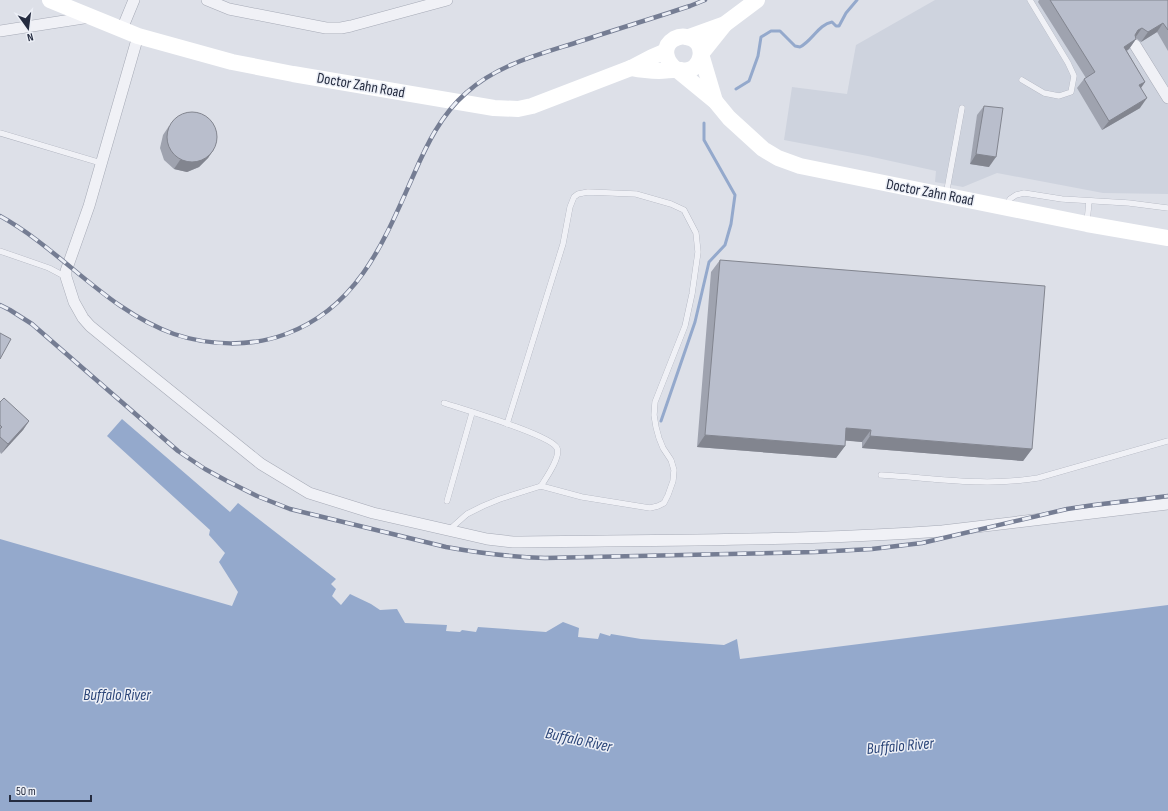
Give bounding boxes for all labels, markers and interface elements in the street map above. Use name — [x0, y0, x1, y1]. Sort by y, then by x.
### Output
north arrow — [8, 8, 48, 48]
text: N — [26, 30, 35, 44]
street label: Doctor Zahn Road — [315, 68, 406, 103]
street label: Doctor Zahn Road — [884, 175, 975, 210]
water label: Buffalo River — [83, 686, 151, 705]
water label: Buffalo River — [544, 724, 614, 757]
water label: Buffalo River — [866, 734, 935, 759]
scale bar — [10, 777, 91, 803]
text: 50 m — [16, 784, 36, 799]

